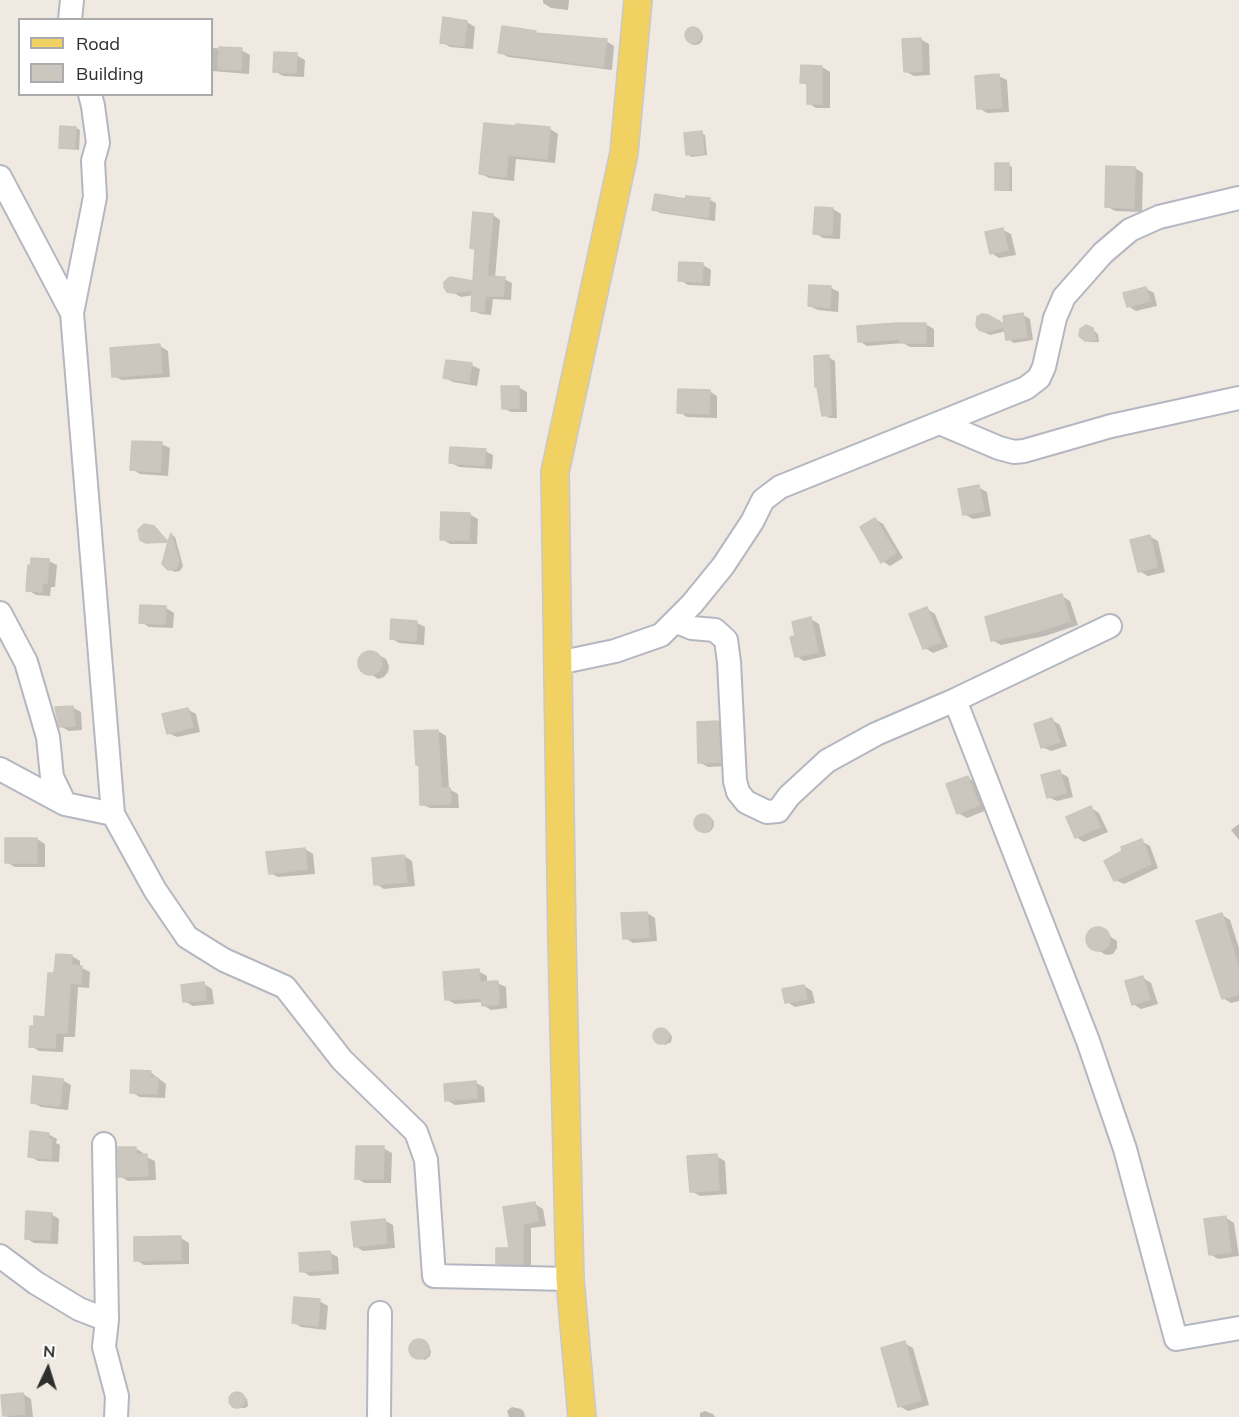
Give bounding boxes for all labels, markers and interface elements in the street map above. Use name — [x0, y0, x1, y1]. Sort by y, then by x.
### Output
legend — [18, 18, 213, 96]
text: Road — [76, 32, 120, 55]
text: Building — [76, 62, 144, 85]
north arrow — [18, 1339, 78, 1399]
text: N — [43, 1341, 56, 1361]

